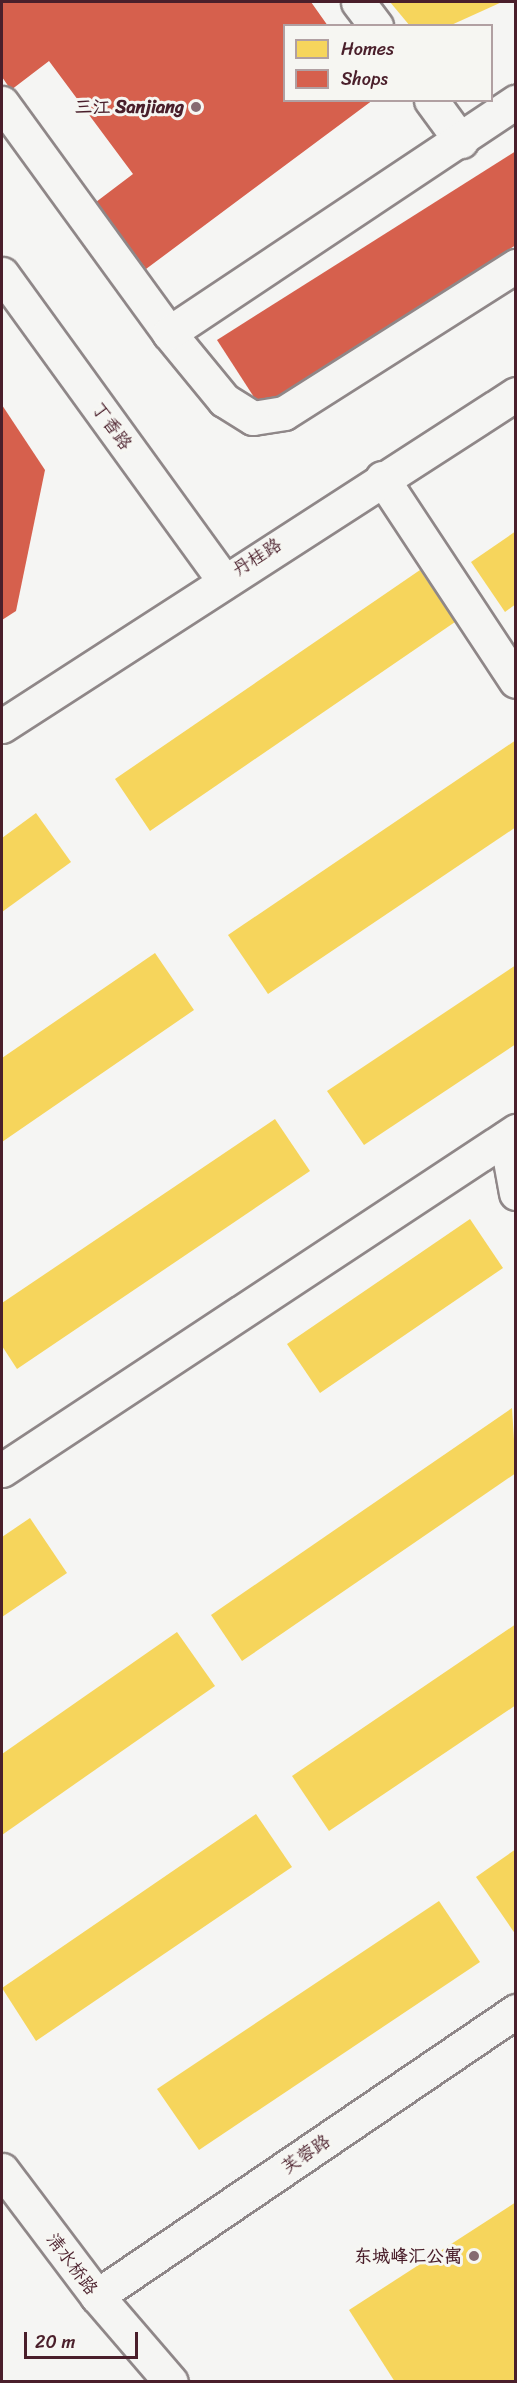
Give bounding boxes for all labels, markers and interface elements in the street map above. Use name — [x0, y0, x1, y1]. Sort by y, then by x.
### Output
legend — [283, 24, 493, 102]
text: Homes — [341, 33, 394, 65]
text: Shops — [341, 63, 388, 95]
place label: 三江 Sanjiang — [75, 96, 184, 118]
marker: 三江 Sanjiang — [189, 100, 203, 114]
street label: 丁香路 — [87, 398, 137, 454]
street label: 丹桂路 — [228, 534, 286, 580]
street label: 芙蓉路 — [278, 2130, 334, 2178]
street label: 清水桥路 — [42, 2229, 102, 2299]
place label: 东城峰汇公寓 — [354, 2245, 462, 2267]
marker: 东城峰汇公寓 — [467, 2249, 481, 2263]
scale bar — [27, 2320, 141, 2358]
text: 20 m — [35, 2326, 75, 2358]

